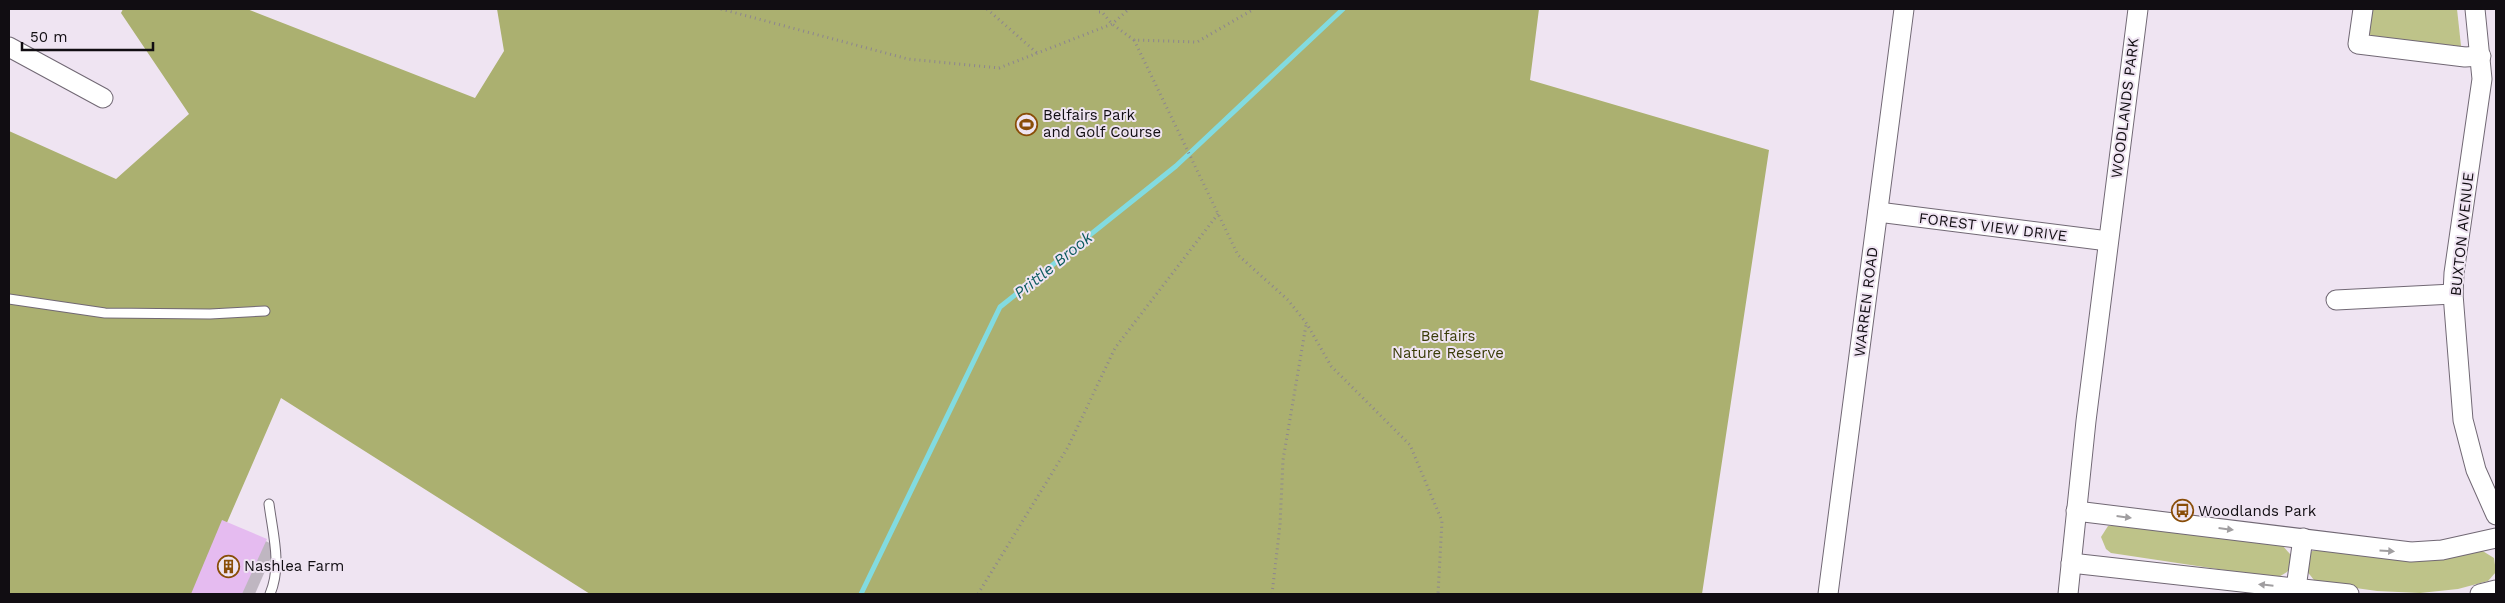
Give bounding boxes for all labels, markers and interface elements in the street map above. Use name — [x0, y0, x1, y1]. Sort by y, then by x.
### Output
scale bar — [22, 20, 154, 52]
text: 50 m — [30, 28, 67, 46]
street label: WOODLANDS PARK — [2107, 37, 2143, 179]
place label: Belfairs Park and Golf Course — [1043, 106, 1161, 141]
sports icon: Belfairs Park and Golf Course — [1015, 112, 1039, 136]
street label: BUXTON AVENUE — [2447, 171, 2477, 297]
street label: FOREST VIEW DRIVE — [1918, 209, 2068, 245]
water label: Prittle Brook — [1010, 227, 1097, 302]
street label: WARREN ROAD — [1850, 246, 1882, 358]
park label: Belfairs Nature Reserve — [1392, 327, 1504, 362]
bus stop icon: Woodlands Park — [2170, 499, 2194, 523]
place label: Woodlands Park — [2198, 502, 2317, 520]
one-way arrow — [2116, 513, 2132, 521]
one-way arrow — [2219, 525, 2235, 533]
one-way arrow — [2380, 547, 2396, 555]
building icon: Nashlea Farm — [216, 554, 240, 578]
place label: Nashlea Farm — [244, 557, 344, 575]
one-way arrow — [2258, 581, 2274, 589]

